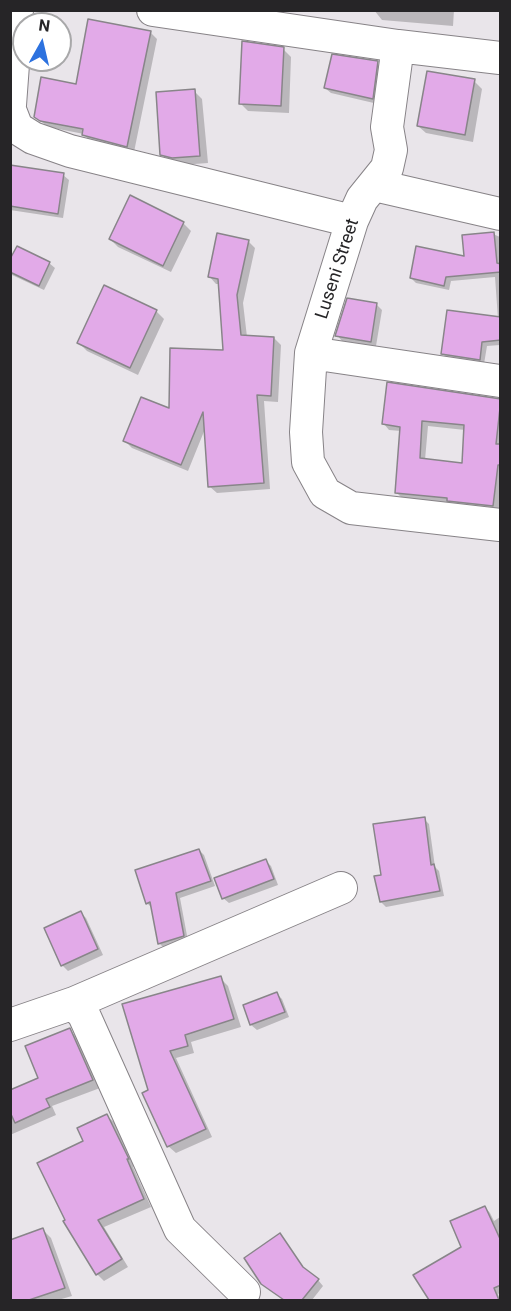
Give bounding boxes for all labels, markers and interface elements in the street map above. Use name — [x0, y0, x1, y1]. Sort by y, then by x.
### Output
north arrow — [12, 12, 72, 72]
text: N — [37, 15, 51, 36]
street label: Luseni Street — [312, 216, 364, 322]

